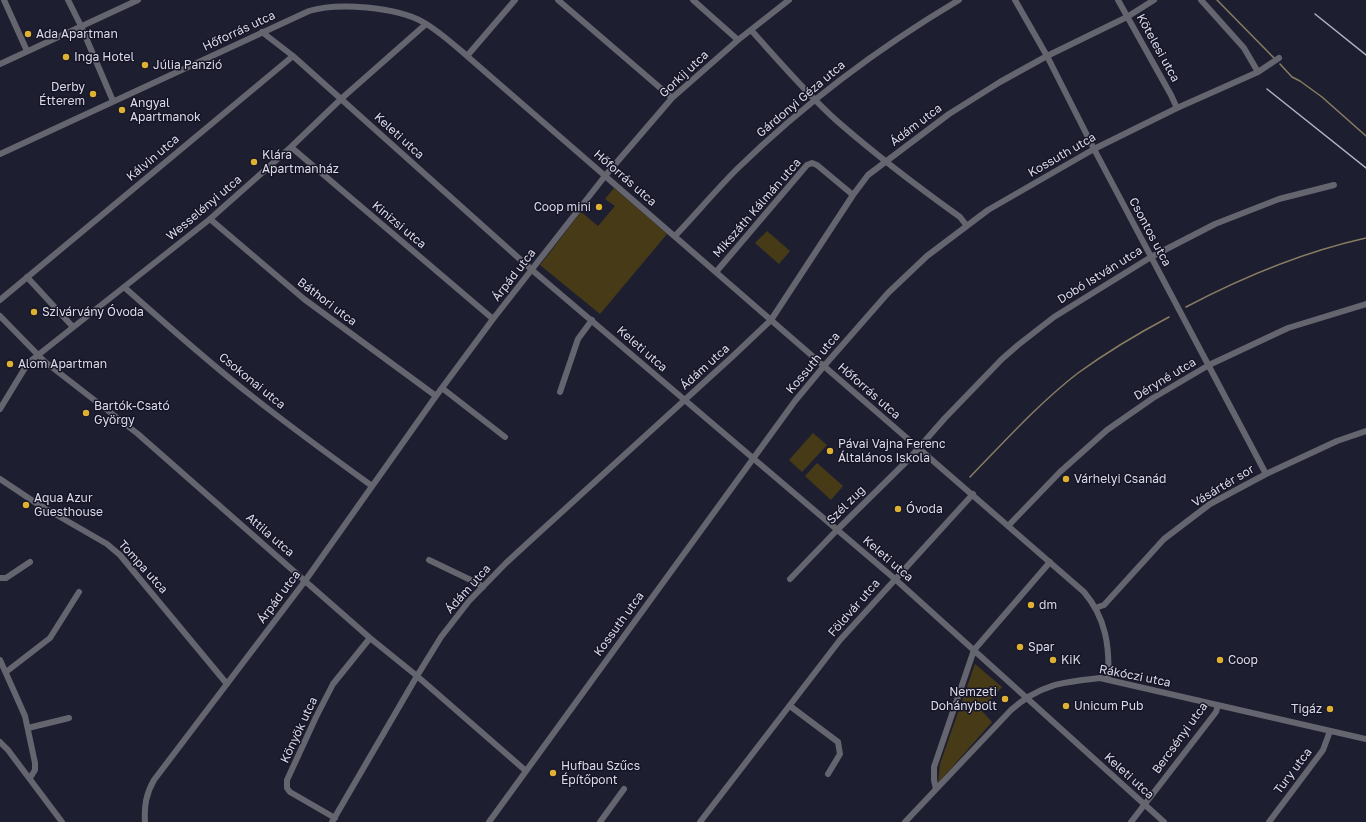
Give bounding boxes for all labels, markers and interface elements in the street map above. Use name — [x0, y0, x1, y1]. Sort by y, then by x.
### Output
street label: Hőforrás utca — [200, 8, 278, 54]
street label: Kötelesi utca — [1133, 11, 1183, 85]
place label: Ada Apartman — [36, 27, 118, 41]
marker: Ada Apartman — [23, 29, 33, 39]
street label: Gorkij utca — [656, 48, 712, 100]
place label: Inga Hotel — [74, 50, 134, 64]
marker: Inga Hotel — [61, 52, 71, 62]
place label: Júlia Panzió — [153, 58, 222, 72]
street label: Gárdonyi Géza utca — [754, 58, 848, 140]
marker: Júlia Panzió — [140, 60, 150, 70]
place label: Derby Étterem — [39, 80, 85, 108]
marker: Derby Étterem — [88, 89, 98, 99]
place label: Angyal Apartmanok — [130, 96, 201, 124]
street label: Ádám utca — [887, 101, 945, 149]
marker: Angyal Apartmanok — [117, 105, 127, 115]
street label: Keleti utca — [371, 110, 427, 162]
street label: Kossuth utca — [1026, 130, 1098, 180]
street label: Kálvin utca — [124, 132, 182, 184]
street label: Hőforrás utca — [591, 147, 659, 209]
place label: Klára Apartmanház — [262, 148, 339, 176]
street label: Mikszáth Kálmán utca — [710, 156, 804, 260]
marker: Klára Apartmanház — [249, 157, 259, 167]
street label: Wesselényi utca — [163, 172, 245, 244]
street label: Csontos utca — [1126, 195, 1174, 269]
street label: Kinizsi utca — [369, 198, 429, 252]
place label: Coop mini — [534, 200, 591, 214]
marker: Coop mini — [594, 202, 604, 212]
street label: Dobó István utca — [1055, 243, 1145, 307]
street label: Árpád utca — [489, 246, 539, 304]
street label: Báthori utca — [295, 275, 359, 329]
place label: Szivárvány Óvoda — [42, 305, 144, 319]
marker: Szivárvány Óvoda — [29, 307, 39, 317]
street label: Keleti utca — [614, 323, 670, 375]
street label: Kossuth utca — [783, 329, 843, 397]
street label: Ádám utca — [677, 341, 733, 393]
street label: Csokonai utca — [216, 350, 288, 412]
street label: Déryné utca — [1131, 355, 1199, 403]
place label: Alom Apartman — [18, 357, 107, 371]
marker: Alom Apartman — [5, 359, 15, 369]
street label: Hőforrás utca — [835, 360, 903, 422]
place label: Bartók-Csató György — [94, 399, 170, 427]
marker: Bartók-Csató György — [81, 408, 91, 418]
place label: Pávai Vajna Ferenc Általános Iskola — [838, 437, 946, 465]
marker: Pávai Vajna Ferenc Általános Iskola — [825, 446, 835, 456]
street label: Vásártér sor — [1189, 462, 1257, 510]
place label: Várhelyi Csanád — [1074, 472, 1166, 486]
marker: Várhelyi Csanád — [1061, 474, 1071, 484]
street label: Szél zug — [824, 483, 868, 527]
place label: Aqua Azur Guesthouse — [34, 491, 103, 519]
marker: Aqua Azur Guesthouse — [21, 500, 31, 510]
place label: Óvoda — [906, 502, 943, 516]
marker: Óvoda — [893, 504, 903, 514]
street label: Attila utca — [243, 510, 297, 560]
street label: Keleti utca — [860, 533, 916, 585]
street label: Tompa utca — [115, 537, 171, 597]
street label: Ádám utca — [442, 561, 494, 617]
street label: Árpád utca — [254, 568, 304, 626]
street label: Földvár utca — [825, 576, 883, 640]
street label: Kossuth utca — [591, 589, 647, 659]
place label: dm — [1039, 598, 1057, 612]
marker: dm — [1026, 600, 1036, 610]
place label: Spar — [1028, 640, 1055, 654]
marker: Spar — [1015, 642, 1025, 652]
place label: KiK — [1061, 653, 1081, 667]
place label: Coop — [1228, 653, 1258, 667]
marker: KiK — [1048, 655, 1058, 665]
marker: Coop — [1215, 655, 1225, 665]
street label: Rákóczi utca — [1098, 662, 1172, 690]
place label: Nemzeti Dohánybolt — [930, 685, 997, 713]
marker: Nemzeti Dohánybolt — [1000, 694, 1010, 704]
street label: Könyök utca — [277, 695, 321, 765]
place label: Unicum Pub — [1074, 699, 1143, 713]
street label: Bercsényi utca — [1149, 699, 1211, 777]
marker: Unicum Pub — [1061, 701, 1071, 711]
place label: Tigáz — [1291, 702, 1322, 716]
marker: Tigáz — [1325, 704, 1335, 714]
street label: Tury utca — [1271, 745, 1315, 797]
street label: Keleti utca — [1101, 750, 1157, 802]
place label: Hufbau Szűcs Építőpont — [561, 759, 640, 787]
marker: Hufbau Szűcs Építőpont — [548, 768, 558, 778]

